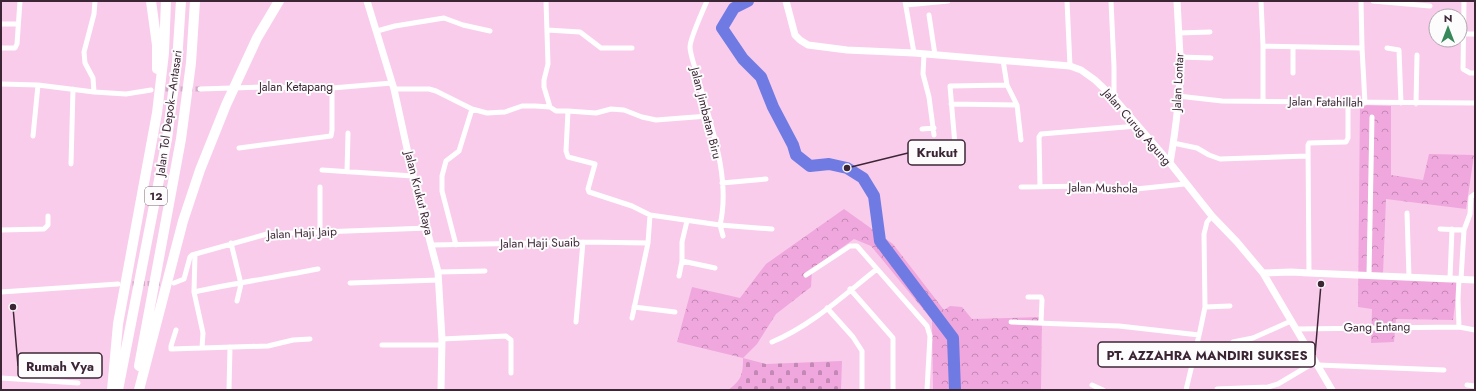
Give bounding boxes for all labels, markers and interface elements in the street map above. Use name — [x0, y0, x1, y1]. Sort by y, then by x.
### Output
north arrow — [1428, 8, 1468, 48]
text: N — [1444, 10, 1452, 26]
street label: Jalan Tol Depok–Antasari — [151, 49, 187, 179]
street label: Jalan Lontar — [1167, 52, 1189, 113]
street label: Jalan Jimbatan Biru — [685, 63, 726, 161]
street label: Jalan Ketapang — [257, 78, 333, 96]
street label: Jalan Curug Agung — [1097, 83, 1176, 169]
street label: Jalan Fatahillah — [1287, 92, 1363, 112]
callout: Krukut — [908, 140, 965, 165]
text: Krukut — [917, 143, 958, 162]
street label: Jalan Krukut Raya — [399, 147, 438, 237]
street label: Jalan Mushola — [1066, 178, 1138, 198]
road number: 12 — [145, 187, 167, 205]
street label: Jalan Haji Jaip — [265, 222, 337, 244]
street label: Jalan Haji Suaib — [498, 233, 580, 253]
street label: Gang Entang — [1344, 317, 1410, 337]
callout: PT. AZZAHRA MANDIRI SUKSES — [1098, 342, 1315, 367]
text: PT. AZZAHRA MANDIRI SUKSES — [1106, 346, 1308, 365]
callout: Rumah Vya — [18, 353, 102, 378]
text: Rumah Vya — [26, 357, 94, 376]

